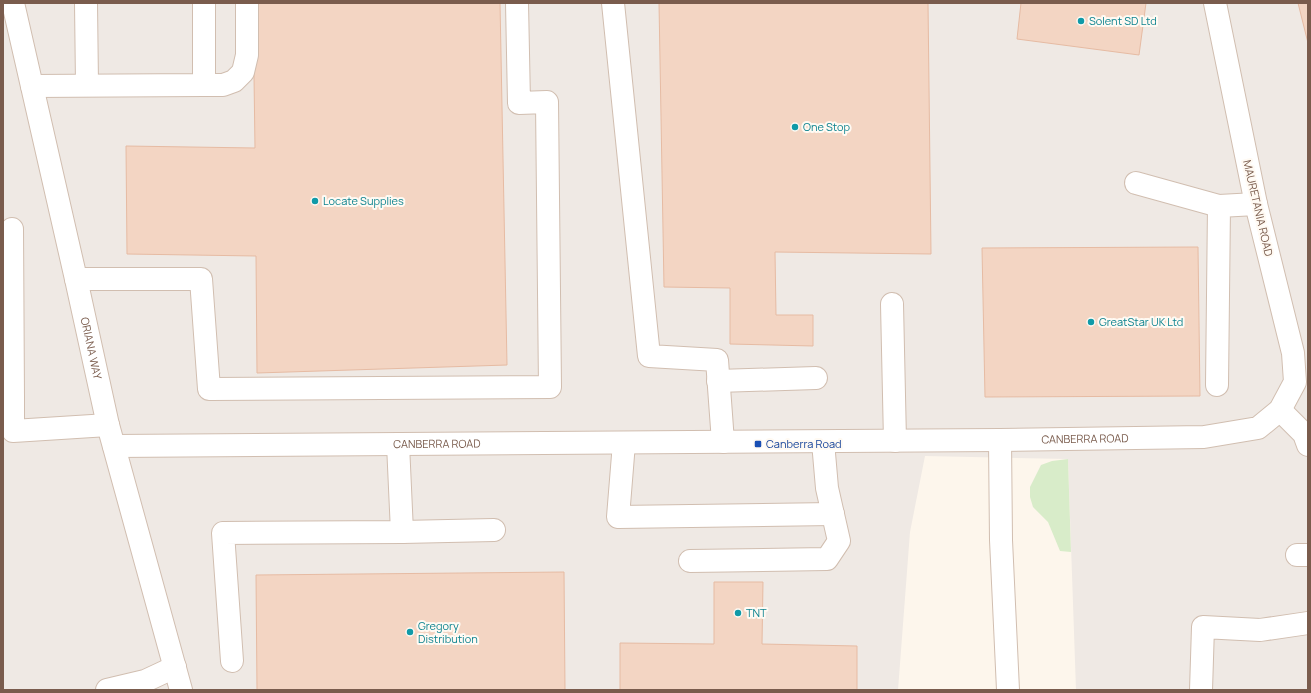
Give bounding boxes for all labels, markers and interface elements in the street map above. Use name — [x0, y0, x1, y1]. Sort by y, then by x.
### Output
place label: Solent SD Ltd — [1089, 13, 1157, 28]
marker: Solent SD Ltd — [1076, 16, 1086, 26]
place label: One Stop — [803, 119, 851, 134]
marker: One Stop — [790, 122, 800, 132]
street label: MAURETANIA ROAD — [1240, 158, 1277, 258]
place label: Locate Supplies — [323, 193, 404, 208]
marker: Locate Supplies — [310, 196, 320, 206]
place label: GreatStar UK Ltd — [1099, 314, 1183, 329]
street label: ORIANA WAY — [78, 316, 106, 381]
marker: GreatStar UK Ltd — [1086, 317, 1096, 327]
street label: CANBERRA ROAD — [1041, 430, 1129, 446]
street label: CANBERRA ROAD — [393, 436, 481, 451]
place label: Canberra Road — [766, 436, 842, 451]
marker: Canberra Road — [753, 439, 763, 449]
place label: TNT — [746, 605, 767, 620]
marker: TNT — [733, 608, 743, 618]
place label: Gregory Distribution — [418, 618, 478, 646]
marker: Gregory Distribution — [405, 627, 415, 637]

